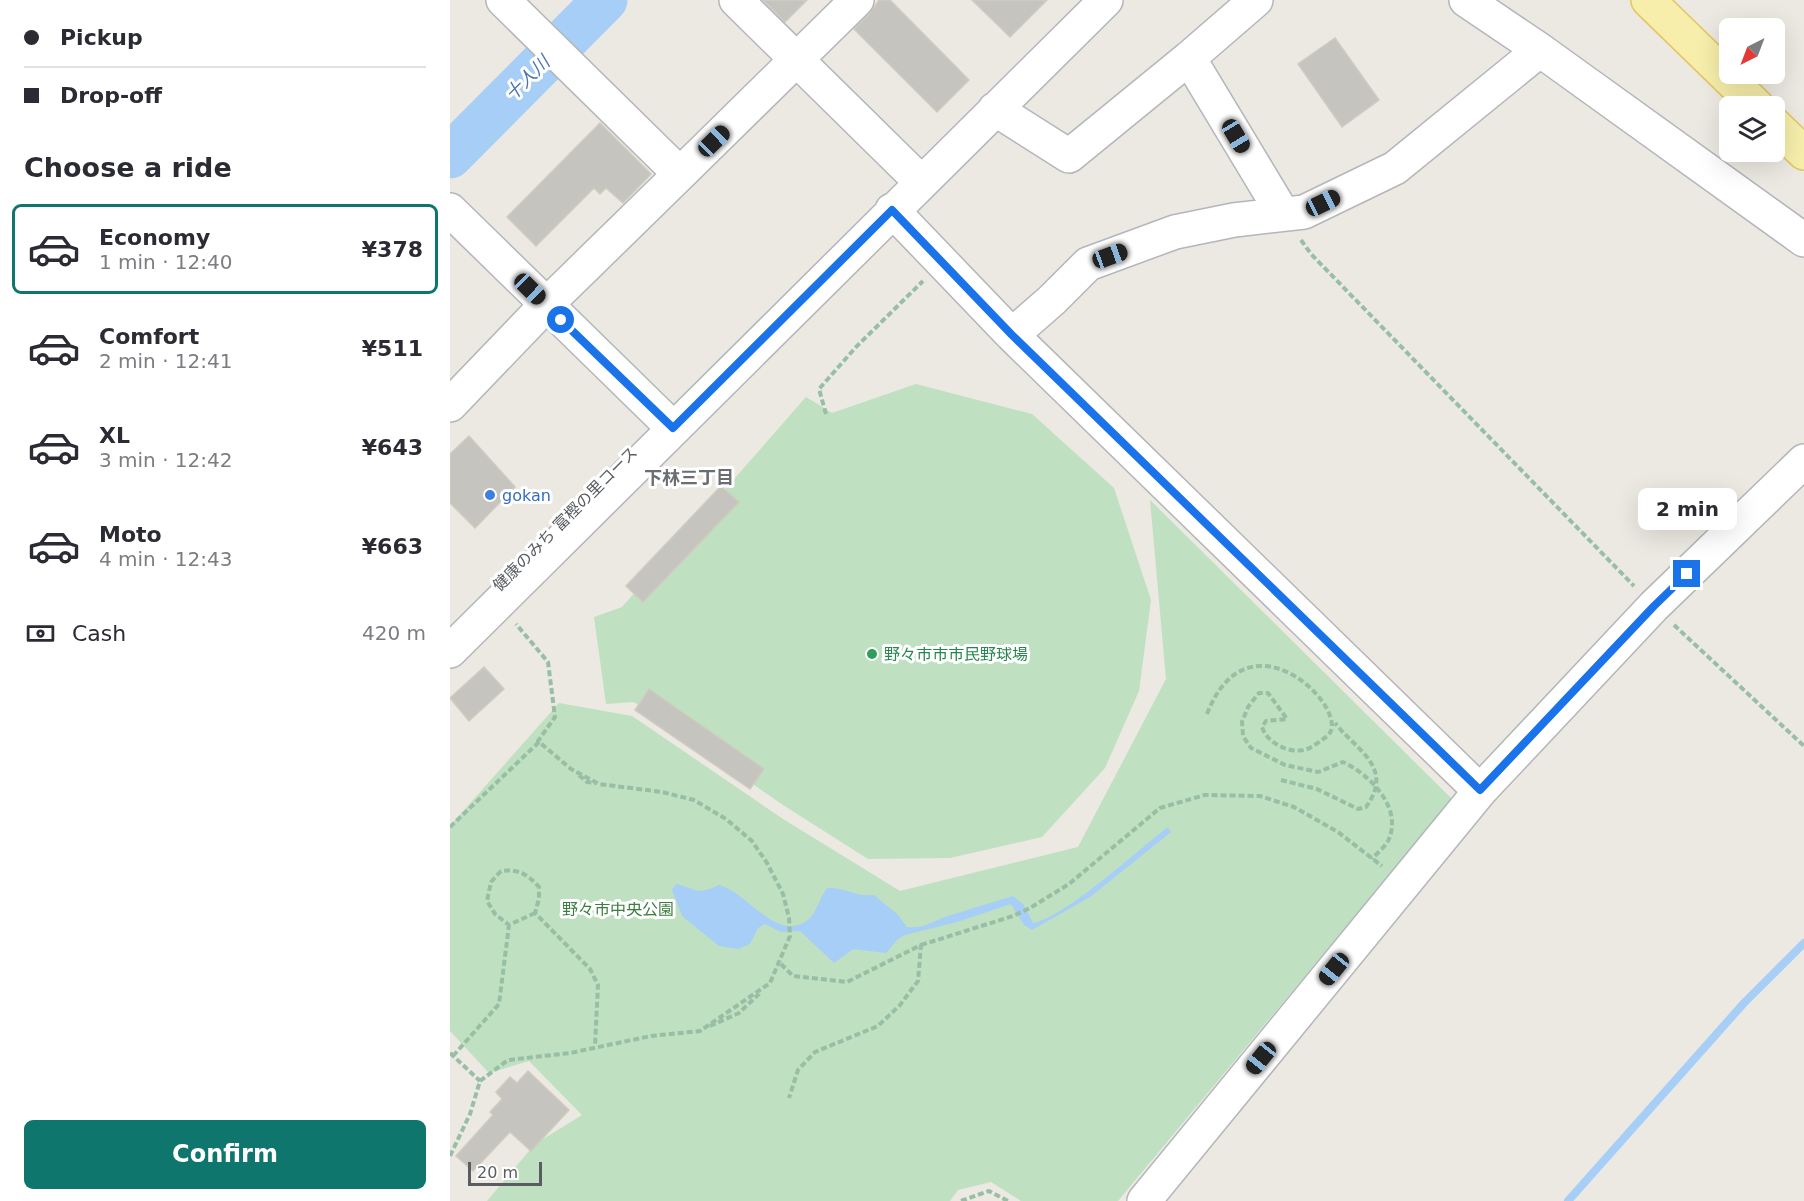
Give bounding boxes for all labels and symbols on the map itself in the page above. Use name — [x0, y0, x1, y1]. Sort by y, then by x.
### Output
north arrow — [1719, 18, 1785, 84]
water label: 十人川 — [500, 50, 555, 105]
car — [1219, 116, 1253, 156]
car — [695, 122, 733, 160]
car — [1303, 187, 1343, 219]
car — [1090, 241, 1130, 271]
car — [511, 270, 549, 308]
route start — [547, 306, 574, 333]
street label: 健康のみち 富樫の里コース — [489, 443, 641, 595]
district label: 下林三丁目 — [644, 467, 734, 488]
place label: gokan — [502, 486, 551, 505]
callout: 2 min — [1638, 487, 1736, 529]
marker: gokan — [483, 488, 497, 502]
route end — [1673, 560, 1700, 587]
place label: 野々市市市民野球場 — [884, 645, 1028, 664]
marker: 野々市市市民野球場 — [865, 647, 879, 661]
park label: 野々市中央公園 — [562, 900, 674, 919]
car — [1316, 949, 1352, 989]
car — [1243, 1038, 1279, 1078]
scale bar — [468, 1159, 542, 1186]

